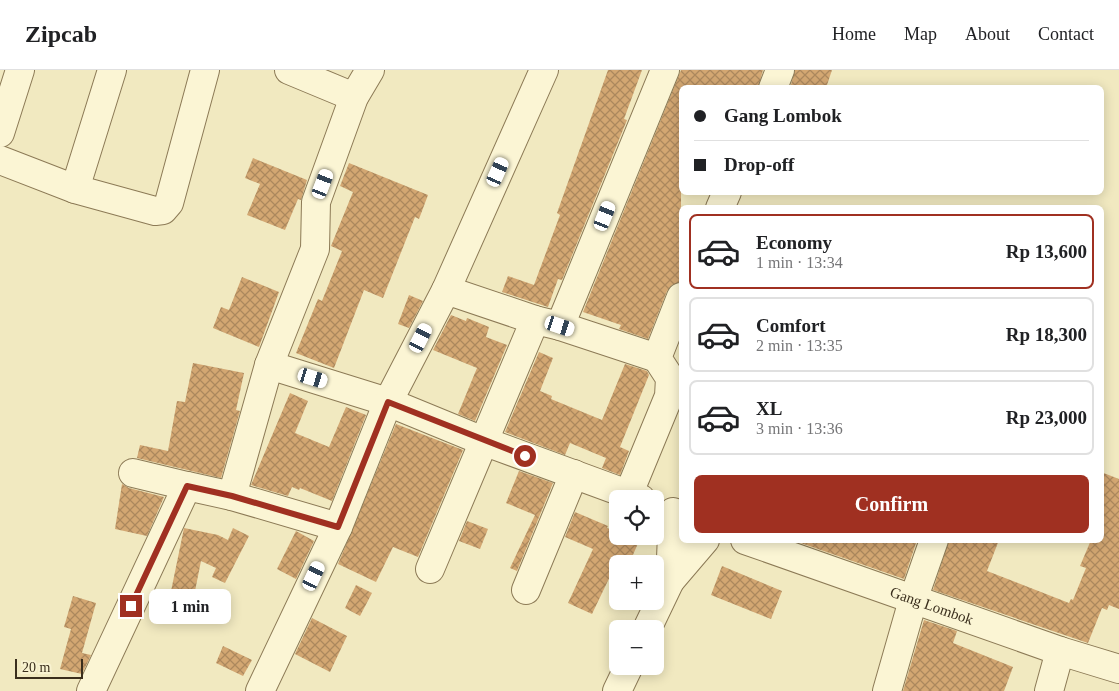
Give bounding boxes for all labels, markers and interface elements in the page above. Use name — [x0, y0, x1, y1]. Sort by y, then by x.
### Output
text: Zipcab — [25, 21, 97, 47]
text: Home — [832, 24, 876, 44]
text: Map — [904, 24, 937, 44]
text: About — [965, 24, 1010, 44]
text: Contact — [1038, 24, 1094, 44]
text: Gang Lombok — [724, 105, 842, 126]
text: Drop-off — [724, 154, 794, 175]
car — [485, 155, 510, 189]
car — [310, 167, 335, 201]
car — [592, 199, 617, 233]
icon: car — [696, 229, 741, 274]
text: Economy — [756, 232, 832, 253]
text: Rp 13,600 — [1006, 241, 1087, 262]
text: 1 min · 13:34 — [756, 254, 843, 271]
icon: car — [696, 312, 741, 357]
car — [543, 314, 576, 338]
text: Comfort — [756, 315, 826, 336]
car — [407, 321, 434, 355]
text: Rp 18,300 — [1006, 324, 1087, 345]
text: 2 min · 13:35 — [756, 337, 843, 354]
car — [296, 366, 329, 390]
icon: car — [696, 395, 741, 440]
text: XL — [756, 398, 782, 419]
text: Rp 23,000 — [1006, 407, 1087, 428]
text: 3 min · 13:36 — [756, 420, 843, 437]
route start — [514, 445, 536, 467]
button: Confirm — [694, 475, 1089, 533]
map controls — [609, 490, 664, 675]
button: locate — [609, 490, 664, 545]
button: + — [609, 555, 664, 610]
car — [300, 559, 327, 593]
street label: Gang Lombok — [888, 584, 976, 628]
callout: 1 min — [148, 588, 231, 624]
route end — [120, 595, 142, 617]
text: 1 min — [171, 598, 209, 615]
button: − — [609, 620, 664, 675]
scale bar — [15, 656, 82, 679]
text: 20 m — [22, 660, 50, 675]

